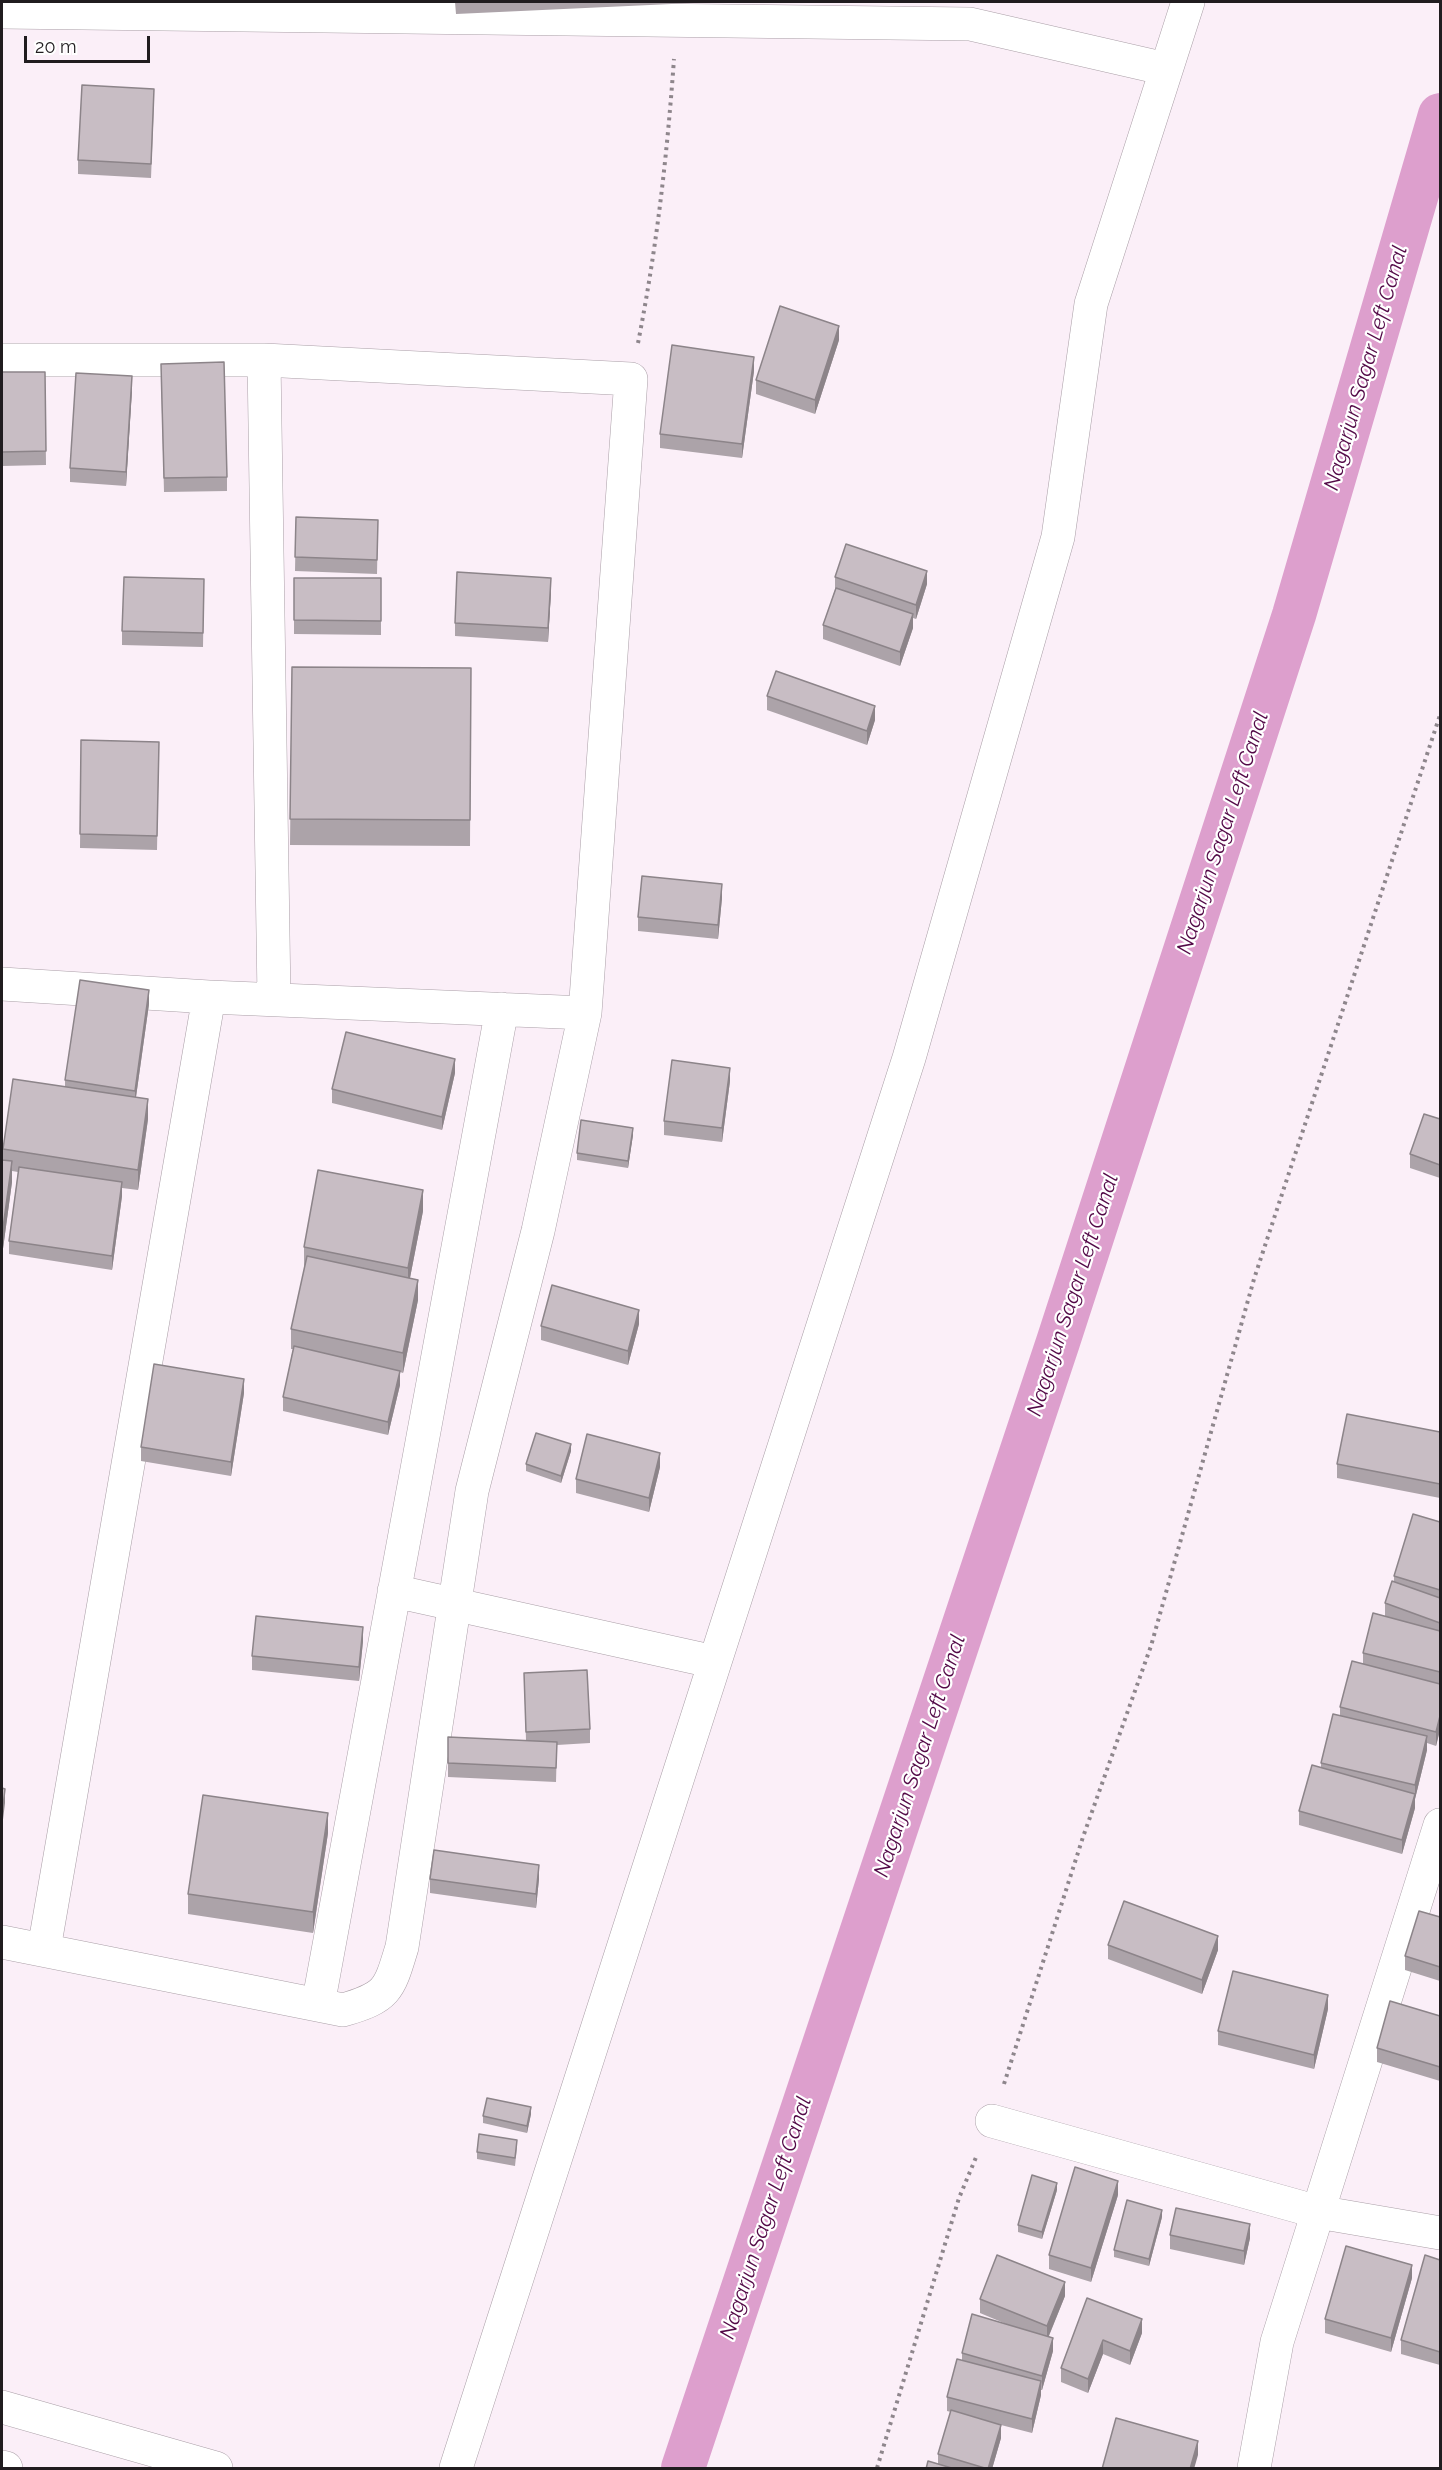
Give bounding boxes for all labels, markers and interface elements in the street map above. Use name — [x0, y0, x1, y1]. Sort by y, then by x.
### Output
scale bar — [27, 24, 153, 62]
text: 20 m — [35, 36, 77, 57]
water label: Nagarjun Sagar Left Canal — [1319, 243, 1413, 493]
water label: Nagarjun Sagar Left Canal — [1172, 709, 1274, 957]
water label: Nagarjun Sagar Left Canal — [1022, 1171, 1124, 1419]
water label: Nagarjun Sagar Left Canal — [869, 1632, 971, 1880]
water label: Nagarjun Sagar Left Canal — [715, 2094, 817, 2342]

